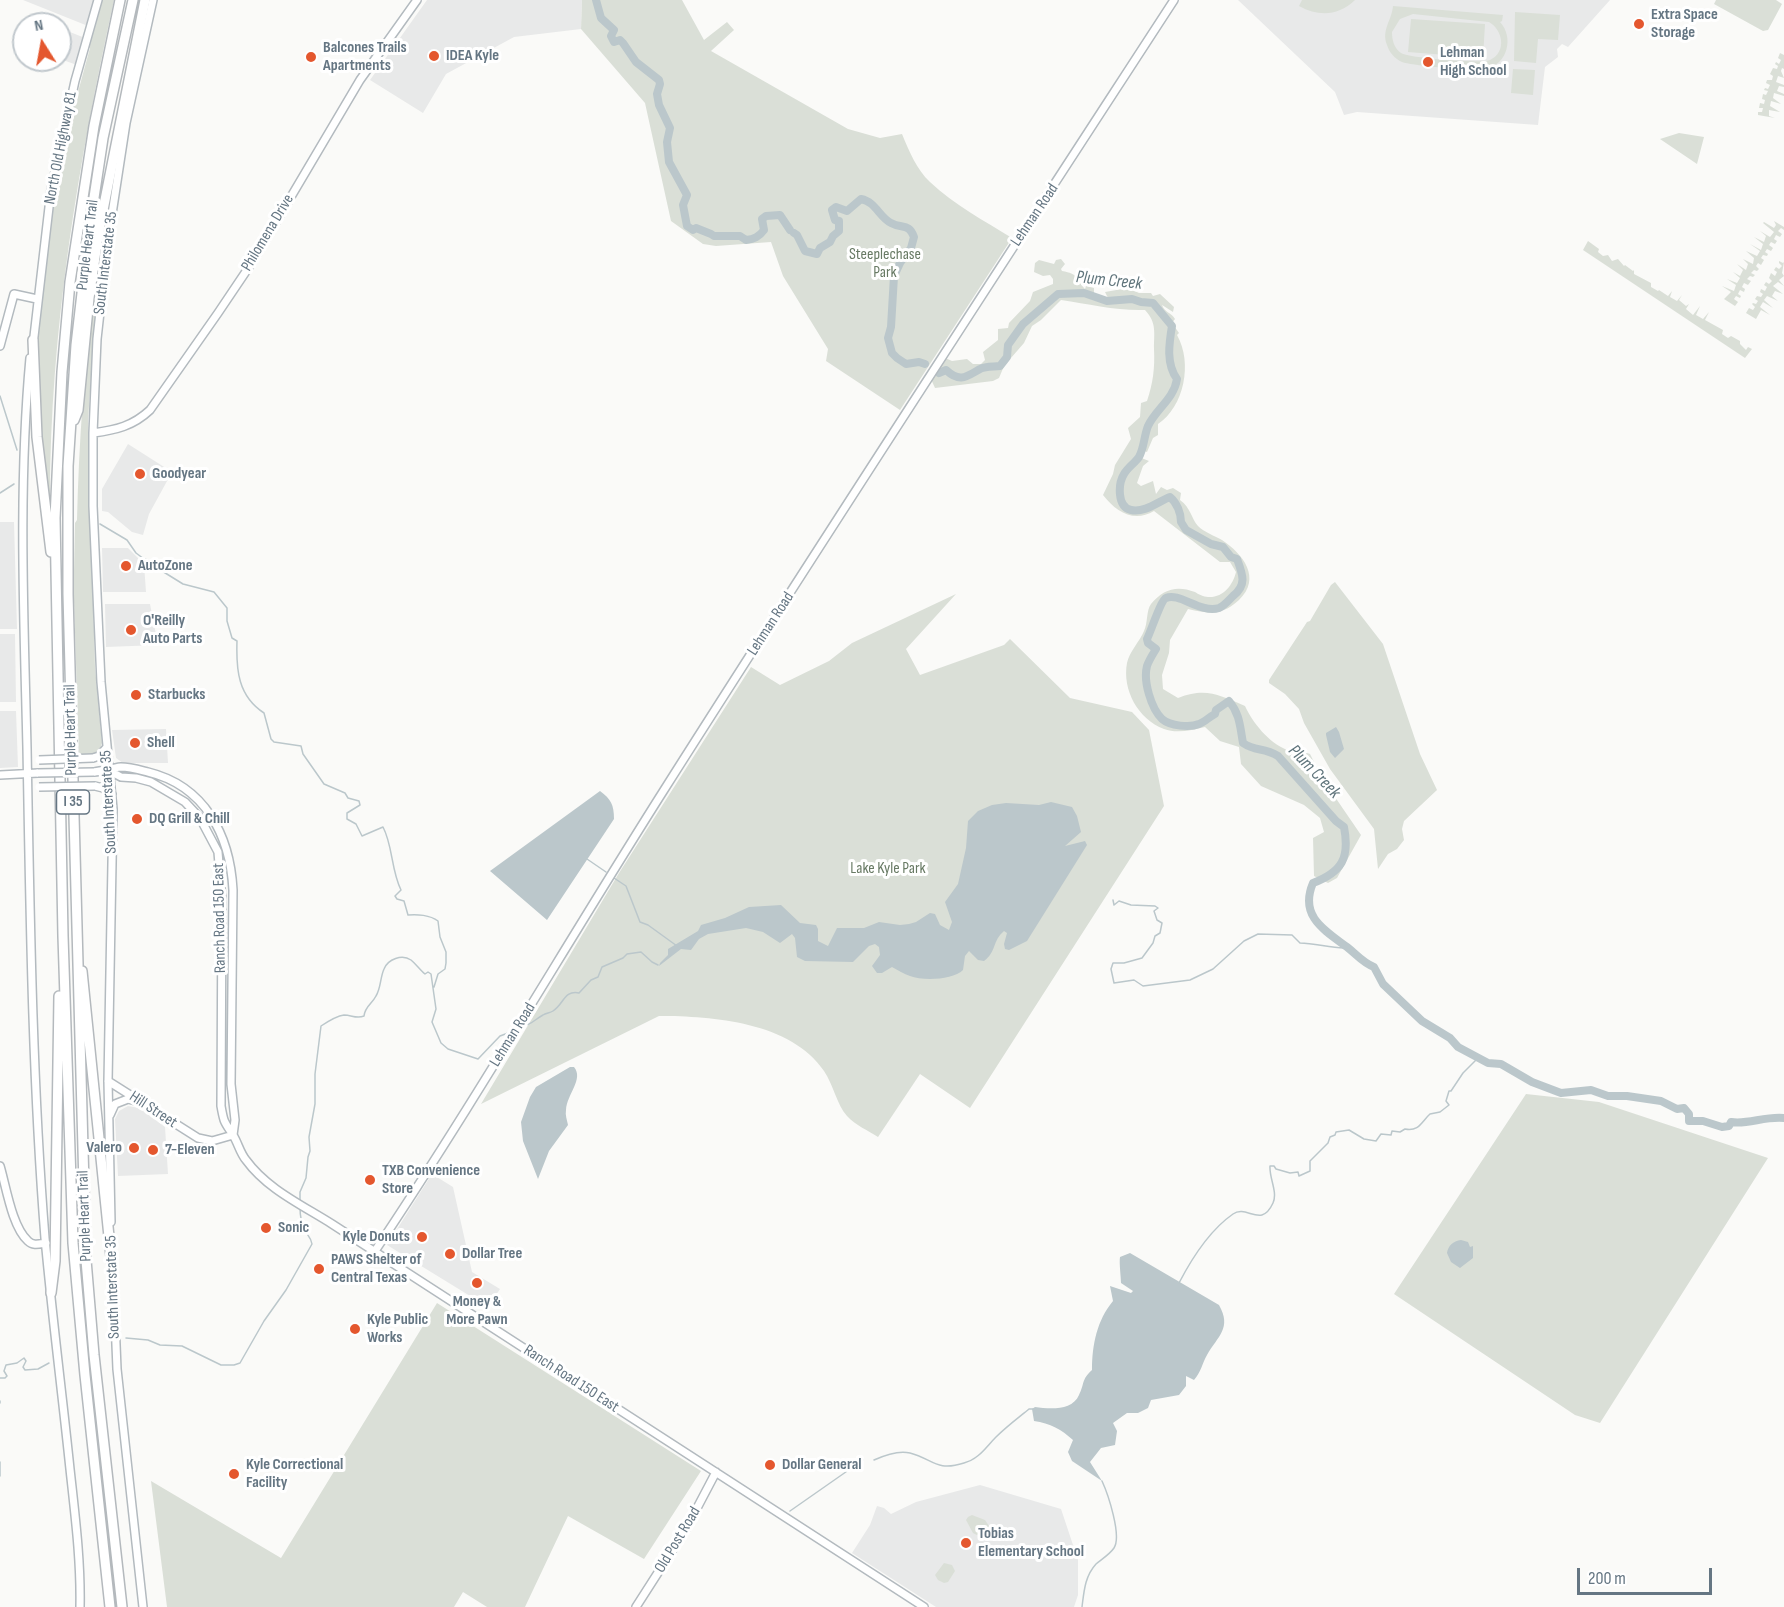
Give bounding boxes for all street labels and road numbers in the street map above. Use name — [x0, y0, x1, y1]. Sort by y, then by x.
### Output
street label: North Old Highway 81 — [41, 90, 81, 206]
street label: Lehman Road — [1007, 180, 1063, 250]
street label: Philomena Drive — [238, 191, 298, 275]
street label: Purple Heart Trail — [73, 199, 103, 291]
street label: South Interstate 35 — [90, 210, 122, 316]
street label: Lehman Road — [743, 589, 799, 659]
street label: Purple Heart Trail — [61, 684, 81, 776]
street label: South Interstate 35 — [97, 750, 121, 854]
road number: I 35 — [56, 790, 90, 814]
street label: Ranch Road 150 East — [209, 863, 231, 973]
street label: Lehman Road — [486, 1000, 540, 1070]
street label: Hill Street — [125, 1087, 181, 1133]
street label: Purple Heart Trail — [74, 1170, 96, 1262]
street label: South Interstate 35 — [102, 1235, 124, 1339]
street label: Ranch Road 150 East — [520, 1341, 622, 1417]
street label: Old Post Road — [651, 1504, 705, 1576]

